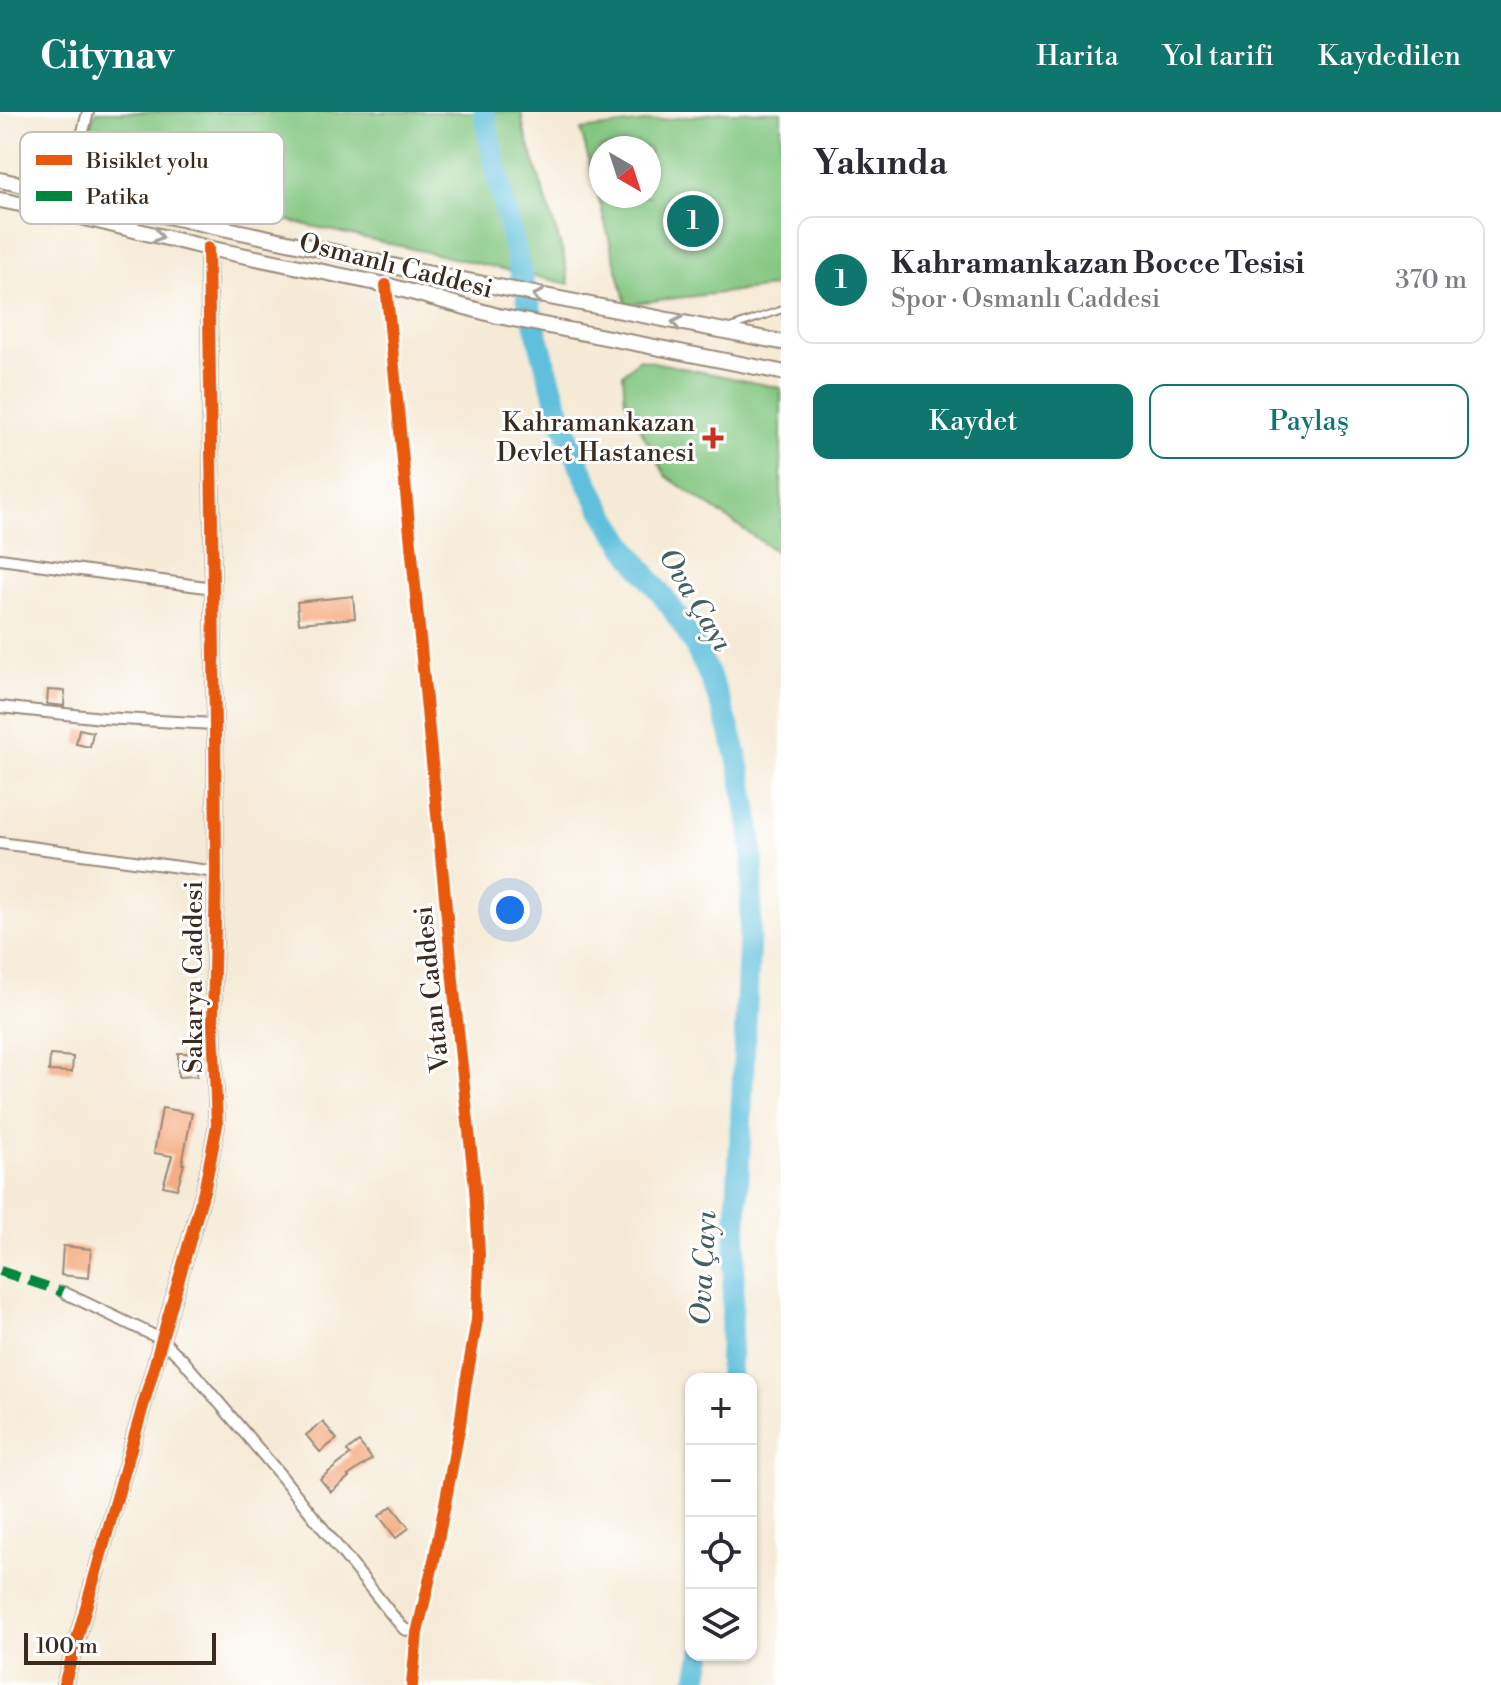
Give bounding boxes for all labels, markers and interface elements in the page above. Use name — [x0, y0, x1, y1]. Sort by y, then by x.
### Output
text: Citynav — [40, 33, 174, 80]
text: Harita — [1036, 39, 1119, 74]
text: Yol tarifi — [1163, 39, 1274, 74]
text: Kaydedilen — [1318, 39, 1461, 74]
legend — [20, 132, 284, 224]
north arrow — [589, 136, 661, 208]
text: Yakında — [813, 143, 947, 185]
text: Bisiklet yolu — [85, 148, 209, 175]
text: Patika — [86, 184, 150, 211]
pin: 1 — [667, 191, 719, 251]
street label: Osmanlı Caddesi — [296, 226, 496, 306]
one-way arrow — [151, 227, 164, 244]
text: Kahramankazan Bocce Tesisi — [891, 245, 1305, 283]
text: 1 — [835, 264, 847, 296]
text: 370 m — [1395, 264, 1467, 296]
text: Spor · Osmanlı Caddesi — [891, 283, 1160, 315]
one-way arrow — [532, 288, 546, 305]
one-way arrow — [671, 315, 684, 332]
button: Kaydet — [813, 384, 1133, 459]
button: Paylaş — [1149, 384, 1469, 459]
place label: Kahramankazan Devlet Hastanesi — [496, 407, 695, 469]
marker: Kahramankazan Devlet Hastanesi — [702, 427, 724, 449]
water label: Ova Çayı — [650, 542, 740, 658]
street label: Sakarya Caddesi — [178, 881, 210, 1073]
your location — [490, 890, 530, 930]
street label: Vatan Caddesi — [407, 904, 457, 1075]
water label: Ova Çayı — [684, 1210, 724, 1326]
map controls — [685, 1373, 757, 1661]
button: + — [685, 1373, 757, 1445]
button: − — [685, 1445, 757, 1517]
button: locate — [685, 1517, 757, 1589]
button: layers — [685, 1589, 757, 1661]
scale bar — [24, 1629, 216, 1665]
text: 100 m — [36, 1633, 98, 1660]

